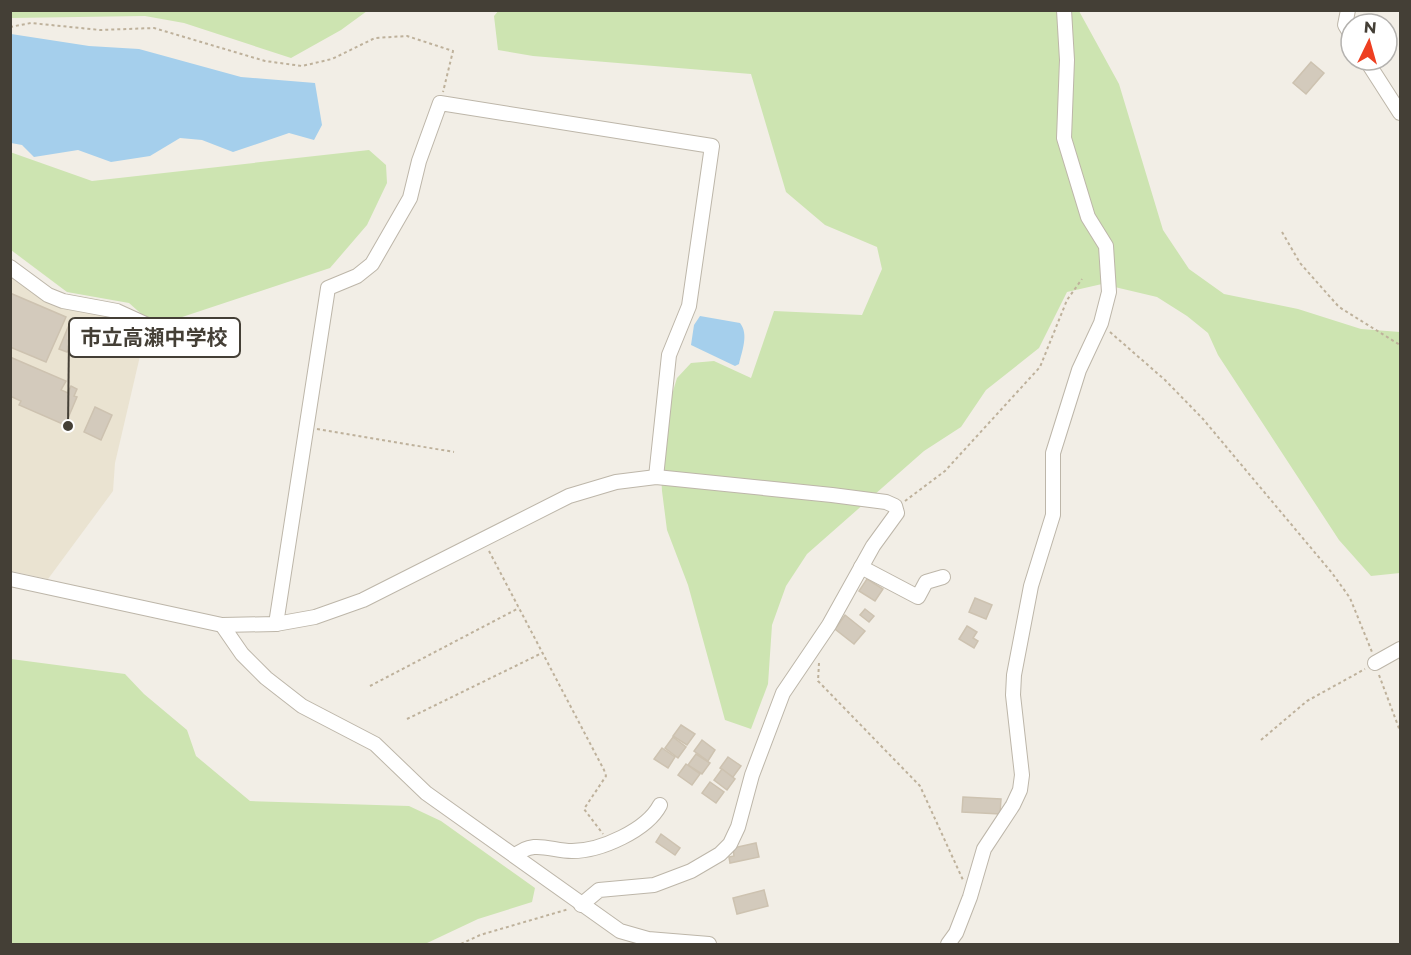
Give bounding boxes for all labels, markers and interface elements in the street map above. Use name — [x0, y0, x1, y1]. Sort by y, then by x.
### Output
north arrow — [1339, 12, 1399, 72]
text: N — [1363, 18, 1378, 38]
callout: 市立高瀬中学校 — [69, 318, 240, 357]
text: 市立高瀬中学校 — [81, 325, 228, 350]

